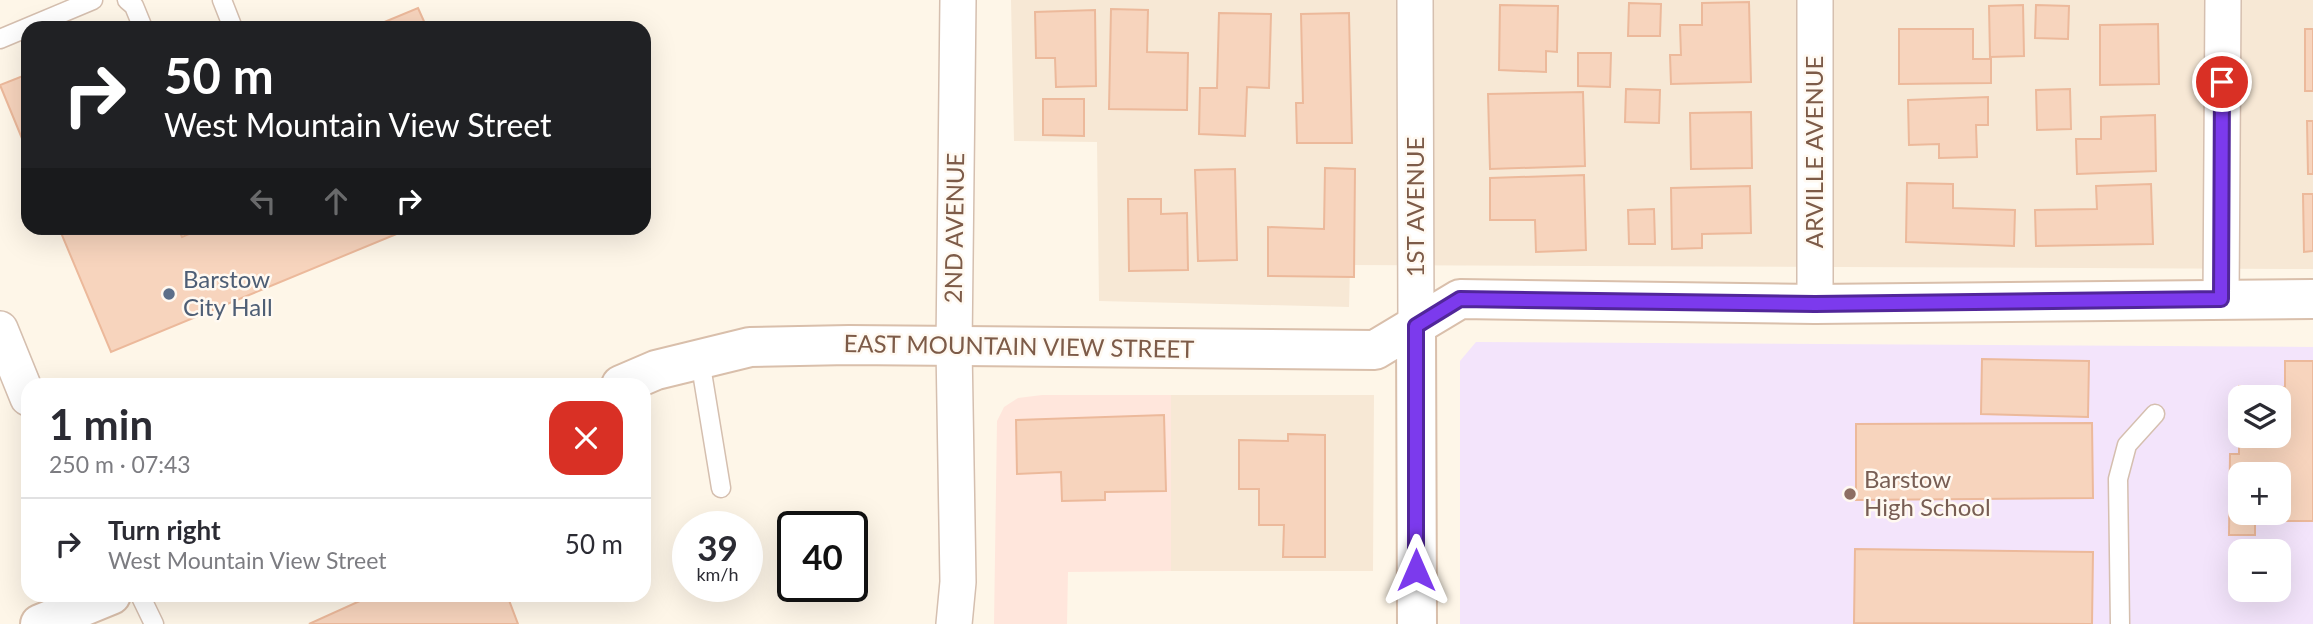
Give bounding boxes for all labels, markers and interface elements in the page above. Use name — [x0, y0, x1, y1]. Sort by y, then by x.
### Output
text: 50 m — [164, 46, 274, 104]
icon: right — [49, 49, 140, 140]
pin — [2192, 52, 2252, 112]
street label: ARVILLE AVENUE — [1799, 56, 1828, 248]
icon: arrive — [2203, 63, 2241, 101]
text: West Mountain View Street — [164, 105, 552, 144]
street label: 1ST AVENUE — [1400, 137, 1429, 277]
street label: 2ND AVENUE — [938, 152, 969, 304]
icon: left — [244, 182, 282, 220]
icon: ahead — [317, 182, 355, 220]
icon: right — [390, 182, 428, 220]
place label: Barstow City Hall — [183, 264, 273, 321]
marker: Barstow City Hall — [161, 286, 177, 302]
street label: EAST MOUNTAIN VIEW STREET — [843, 328, 1195, 363]
map controls — [2228, 385, 2291, 602]
button: layers — [2228, 385, 2291, 448]
text: 1 min — [49, 399, 153, 449]
button: close — [549, 401, 623, 475]
text: 250 m · 07:43 — [49, 450, 191, 478]
button: + — [2228, 462, 2291, 525]
place label: Barstow High School — [1864, 464, 1991, 521]
marker: Barstow High School — [1842, 486, 1858, 502]
speed limit sign: 40 — [777, 511, 868, 602]
text: Turn right — [108, 514, 221, 546]
icon: right — [49, 525, 87, 563]
text: 39 — [697, 526, 738, 568]
text: 50 m — [565, 528, 623, 560]
position arrow — [1379, 533, 1453, 607]
button: − — [2228, 539, 2291, 602]
text: West Mountain View Street — [108, 546, 387, 574]
text: km/h — [696, 563, 739, 585]

